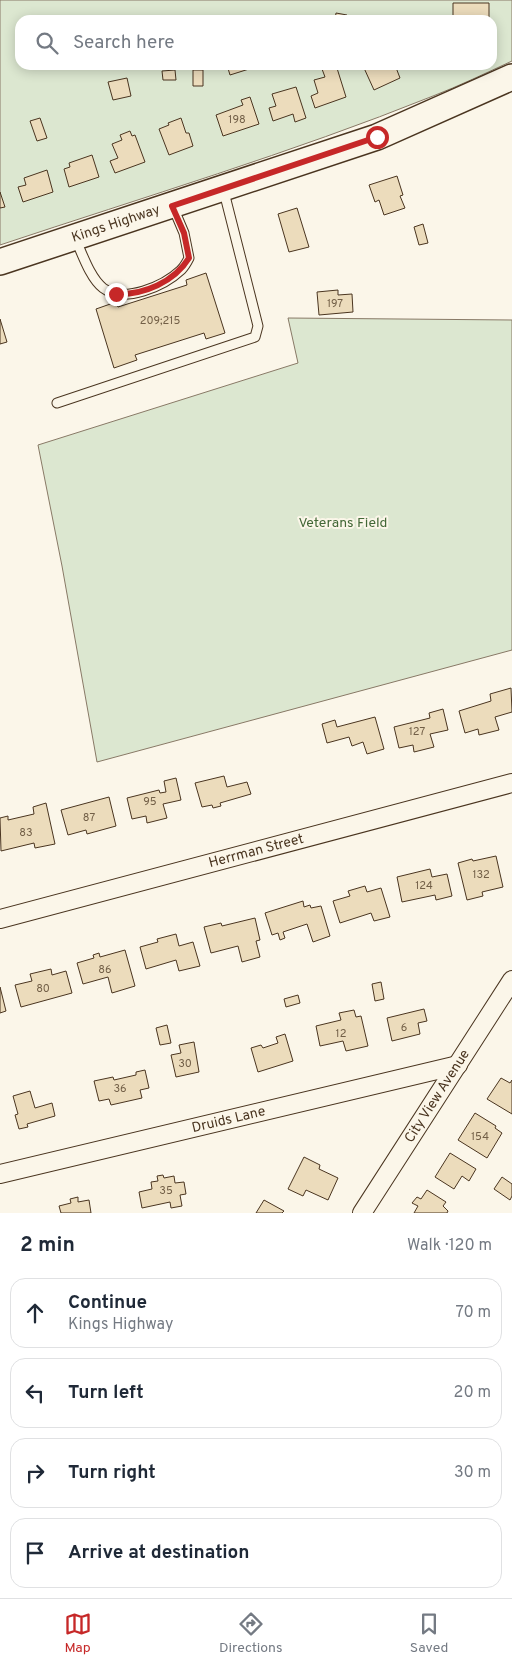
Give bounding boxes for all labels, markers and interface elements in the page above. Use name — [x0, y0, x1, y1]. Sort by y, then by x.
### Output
search box — [15, 15, 497, 70]
icon: search — [33, 29, 61, 57]
text: Search here — [73, 31, 175, 55]
house number: 198 — [228, 113, 246, 127]
route start — [366, 126, 389, 149]
street label: Kings Highway — [69, 201, 162, 246]
route end — [105, 283, 128, 306]
house number: 197 — [327, 297, 343, 311]
house number: 209;215 — [140, 314, 180, 328]
park label: Veterans Field — [299, 515, 387, 532]
house number: 127 — [409, 725, 425, 739]
house number: 95 — [143, 795, 157, 809]
house number: 87 — [83, 811, 95, 825]
house number: 83 — [19, 826, 33, 840]
street label: Herrman Street — [207, 830, 305, 872]
house number: 132 — [472, 868, 490, 882]
house number: 124 — [415, 879, 433, 893]
house number: 86 — [98, 963, 112, 977]
house number: 80 — [36, 982, 50, 996]
house number: 6 — [401, 1021, 407, 1035]
house number: 12 — [336, 1027, 346, 1041]
street label: City View Avenue — [401, 1046, 473, 1146]
house number: 30 — [178, 1057, 192, 1071]
house number: 36 — [113, 1082, 127, 1096]
street label: Druids Lane — [190, 1103, 267, 1137]
house number: 154 — [471, 1130, 489, 1144]
house number: 35 — [159, 1184, 173, 1198]
text: 2 min — [20, 1232, 75, 1259]
text: Walk · 120 m — [407, 1236, 492, 1256]
text: Continue — [68, 1291, 147, 1315]
icon: ahead — [21, 1299, 49, 1327]
text: 70 m — [456, 1303, 491, 1323]
text: Kings Highway — [68, 1315, 173, 1335]
icon: left — [21, 1379, 49, 1407]
text: Turn left — [68, 1381, 144, 1405]
text: 20 m — [454, 1383, 491, 1403]
icon: right — [21, 1459, 49, 1487]
text: Turn right — [68, 1461, 156, 1485]
text: 30 m — [454, 1463, 491, 1483]
icon: arrive — [21, 1539, 49, 1567]
text: Arrive at destination — [68, 1541, 249, 1565]
tab: Map — [64, 1610, 92, 1657]
tab: Directions — [219, 1610, 283, 1657]
tab: Saved — [410, 1610, 448, 1657]

